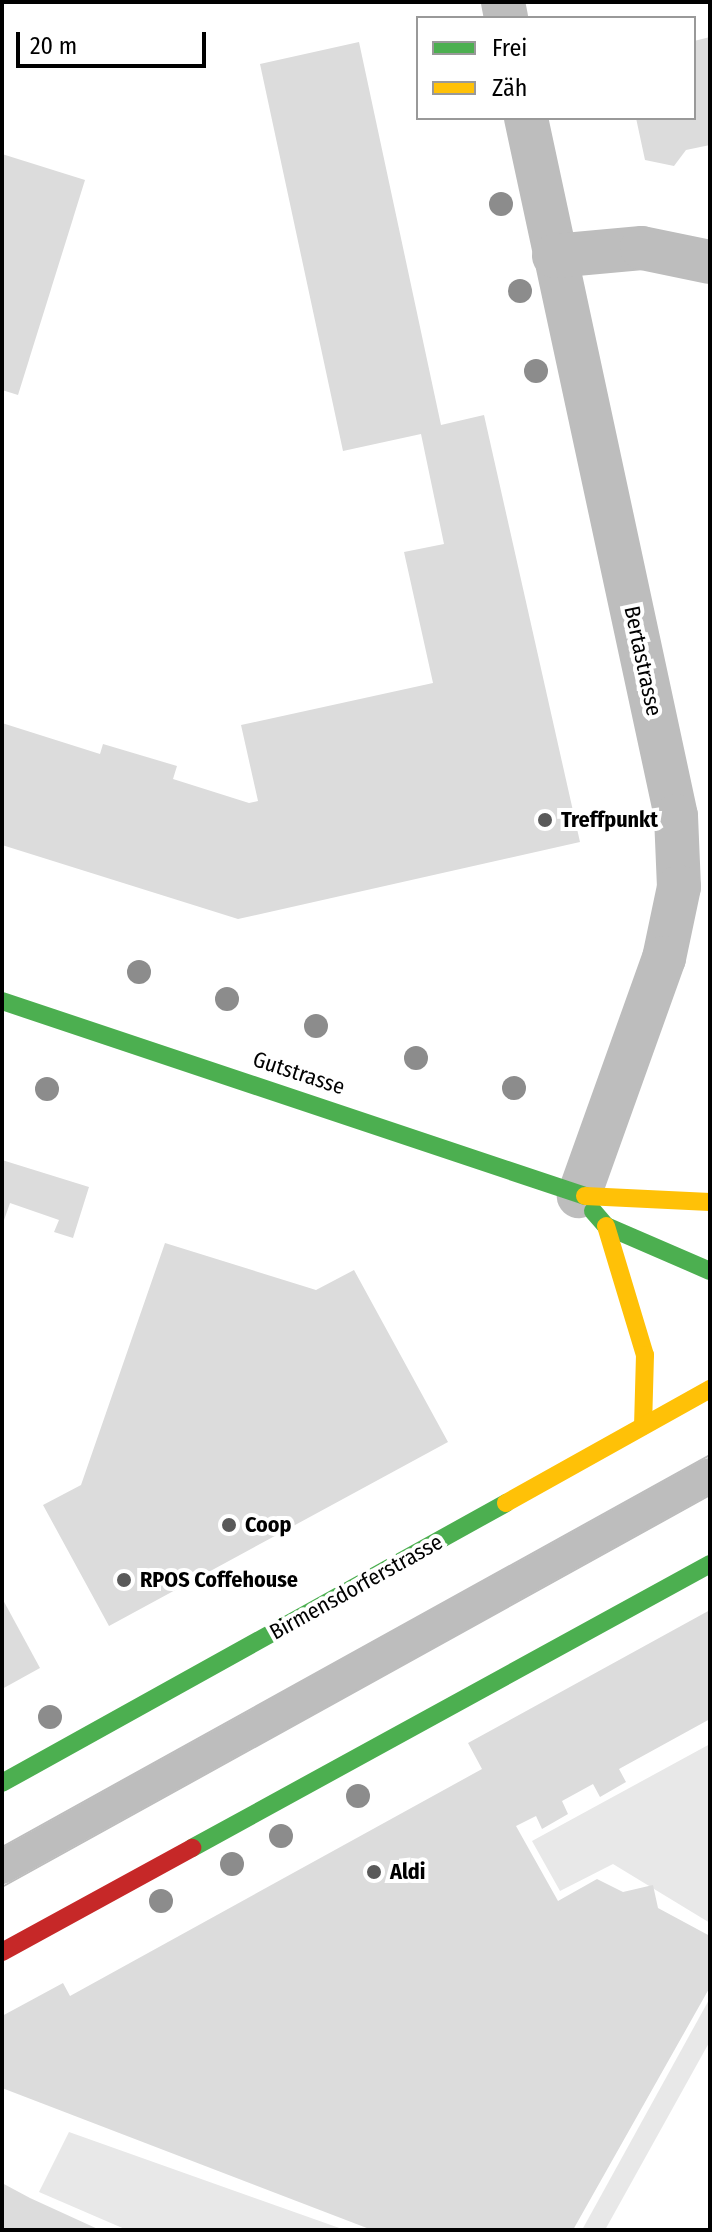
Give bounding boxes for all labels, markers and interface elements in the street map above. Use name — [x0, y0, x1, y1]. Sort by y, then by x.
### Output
scale bar — [20, 16, 210, 66]
legend — [416, 16, 696, 120]
text: 20 m — [30, 32, 77, 60]
text: Frei — [492, 34, 527, 62]
text: Zäh — [492, 74, 527, 102]
street label: Bertastrasse — [618, 604, 668, 718]
place label: Treffpunkt — [561, 807, 658, 833]
marker: Treffpunkt — [536, 811, 554, 829]
street label: Gutstrasse — [250, 1046, 348, 1100]
place label: Coop — [245, 1512, 292, 1538]
marker: Coop — [220, 1516, 238, 1534]
street label: Birmensdorferstrasse — [265, 1529, 447, 1645]
place label: RPOS Coffehouse — [140, 1567, 298, 1593]
marker: RPOS Coffehouse — [115, 1571, 133, 1589]
place label: Aldi — [390, 1859, 426, 1885]
marker: Aldi — [365, 1863, 383, 1881]

